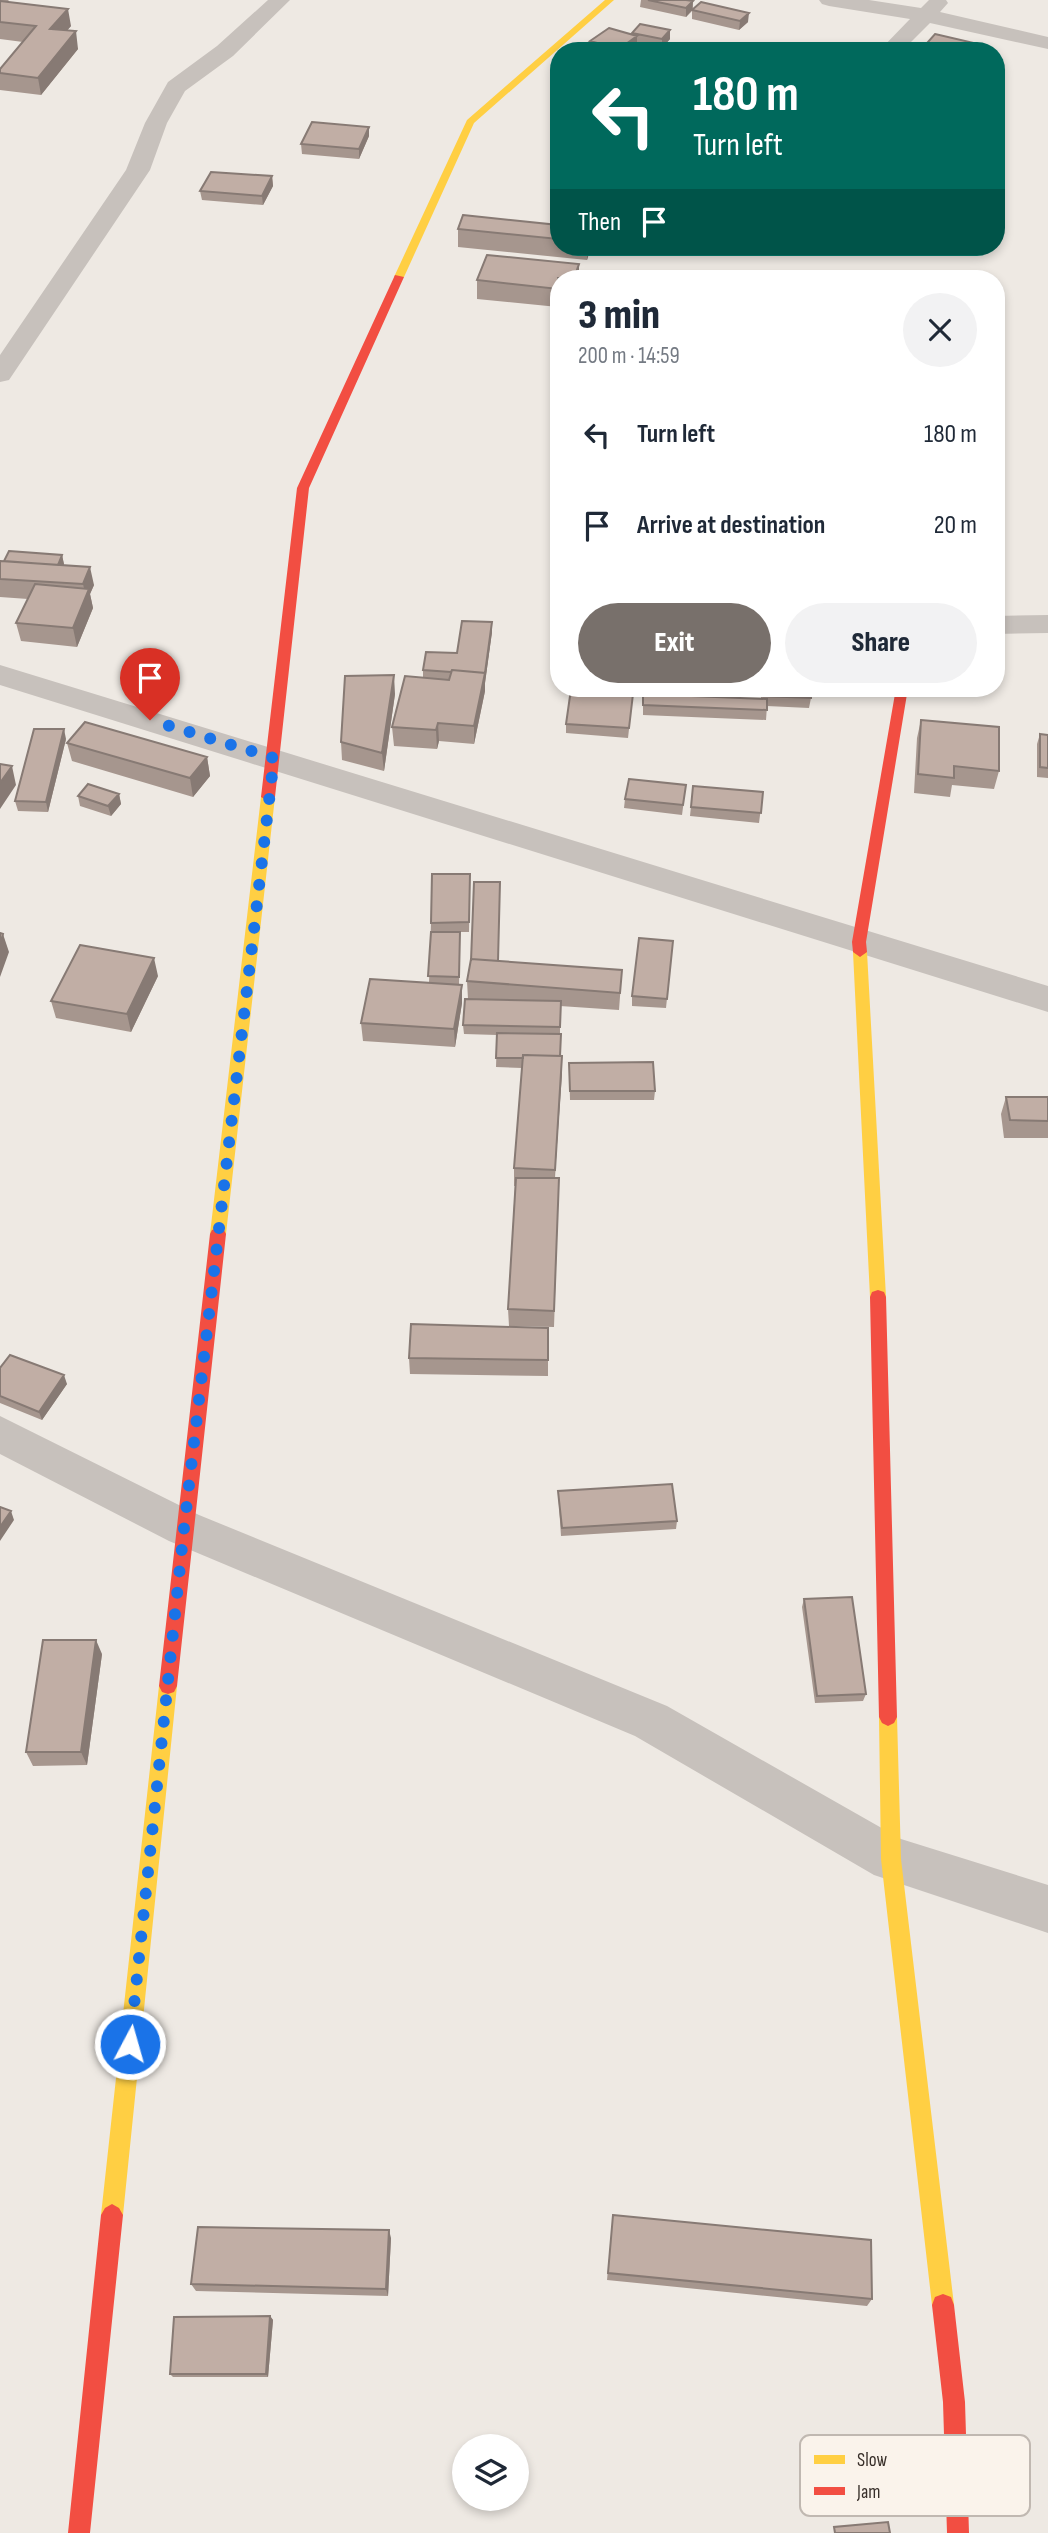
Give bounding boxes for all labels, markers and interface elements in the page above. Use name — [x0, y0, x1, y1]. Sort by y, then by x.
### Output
text: 180 m — [693, 66, 799, 125]
icon: left — [578, 70, 669, 161]
text: Turn left — [693, 126, 783, 165]
icon: arrive — [635, 203, 673, 241]
text: Then — [578, 207, 621, 238]
text: 3 min — [578, 290, 660, 341]
button: close — [903, 293, 977, 367]
text: 200 m · 14:59 — [578, 342, 680, 370]
icon: left — [578, 416, 616, 454]
text: Turn left — [637, 419, 715, 450]
text: 180 m — [924, 419, 977, 450]
icon: arrive — [578, 507, 616, 545]
text: Arrive at destination — [637, 510, 825, 541]
text: 20 m — [934, 510, 977, 541]
button: Exit — [578, 603, 771, 683]
button: Share — [785, 603, 977, 683]
pin — [120, 648, 180, 720]
icon: arrive — [131, 659, 169, 697]
position arrow — [93, 2007, 167, 2081]
map controls — [452, 2434, 529, 2511]
button: layers — [452, 2434, 529, 2511]
legend — [800, 2435, 1030, 2516]
text: Slow — [857, 2449, 887, 2472]
text: Jam — [856, 2481, 880, 2504]

